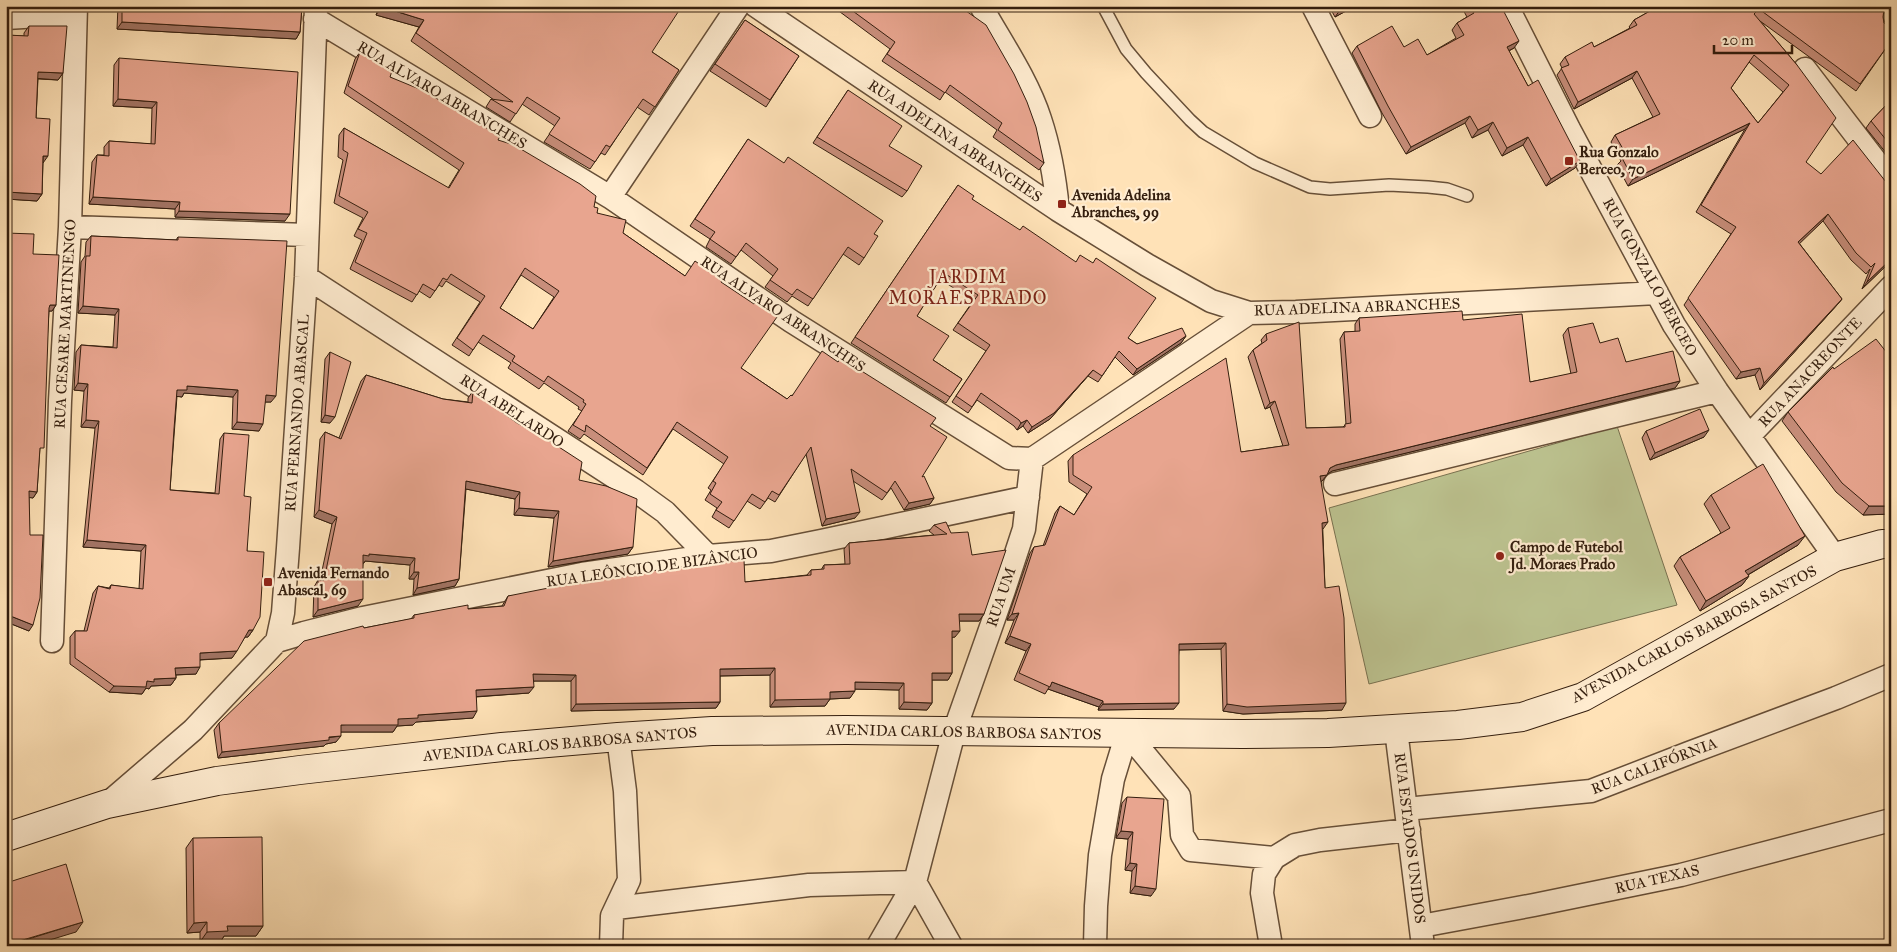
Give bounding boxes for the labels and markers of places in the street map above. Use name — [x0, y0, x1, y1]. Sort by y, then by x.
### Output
place label: Rua Gonzalo Berceo, 70 — [1579, 143, 1659, 178]
marker: Rua Gonzalo Berceo, 70 — [1563, 155, 1575, 167]
place label: Avenida Adelina Abranches, 99 — [1071, 186, 1171, 222]
marker: Avenida Adelina Abranches, 99 — [1056, 198, 1068, 210]
place label: Campo de Futebol Jd. Moraes Prado — [1508, 538, 1624, 574]
marker: Campo de Futebol Jd. Moraes Prado — [1494, 550, 1506, 562]
place label: Avenida Fernando Abascal, 69 — [277, 564, 389, 600]
marker: Avenida Fernando Abascal, 69 — [262, 576, 274, 588]

